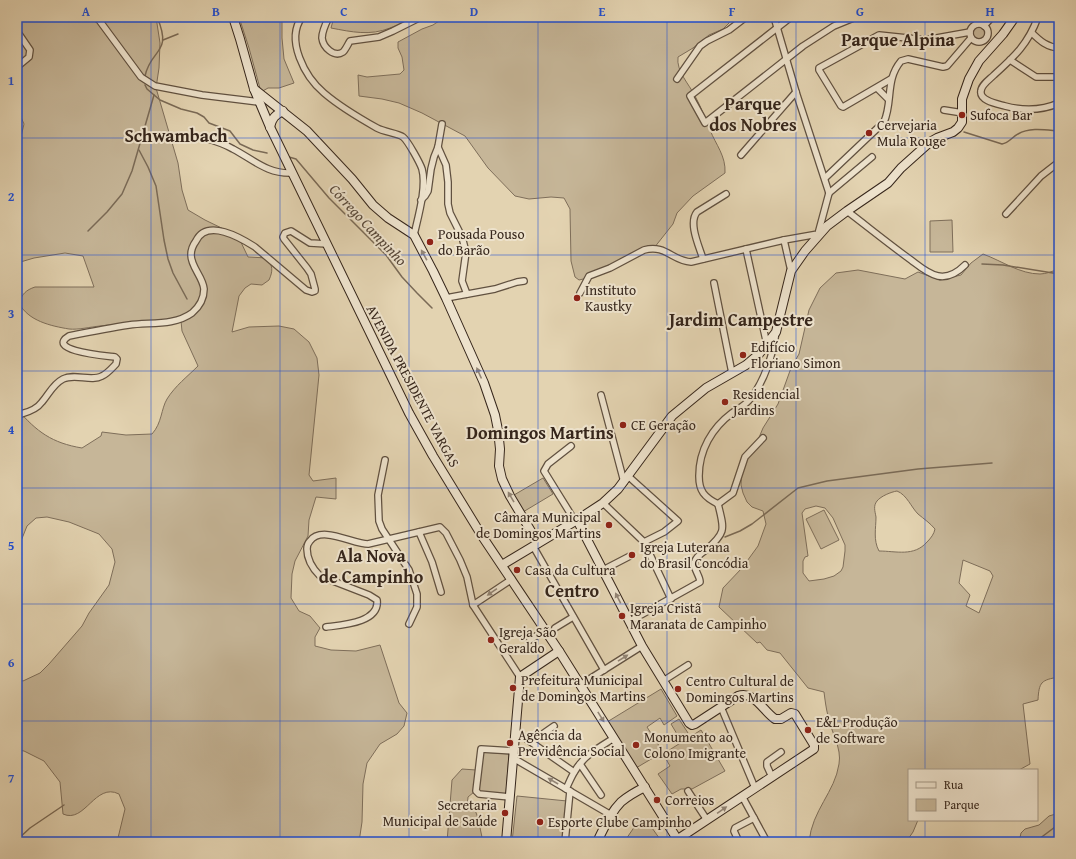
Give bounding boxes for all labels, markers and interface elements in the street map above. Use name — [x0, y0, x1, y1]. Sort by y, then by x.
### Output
text: A — [82, 2, 91, 21]
text: B — [212, 2, 220, 21]
text: C — [340, 2, 348, 21]
text: D — [470, 2, 478, 21]
text: E — [599, 2, 606, 21]
text: F — [729, 2, 736, 21]
text: G — [856, 2, 864, 21]
text: H — [985, 2, 995, 21]
district label: Parque Alpina — [841, 26, 956, 53]
text: 1 — [8, 71, 14, 90]
district label: Parque dos Nobres — [709, 90, 797, 138]
place label: Sufoca Bar — [970, 105, 1033, 125]
marker: Sufoca Bar — [957, 110, 967, 120]
place label: Cervejaria Mula Rouge — [877, 115, 946, 151]
district label: Schwambach — [124, 122, 228, 149]
marker: Cervejaria Mula Rouge — [864, 128, 874, 138]
water label: Córrego Campinho — [325, 179, 412, 271]
text: 2 — [8, 187, 15, 206]
place label: Pousada Pouso do Barão — [438, 224, 525, 260]
marker: Pousada Pouso do Barão — [425, 237, 435, 247]
one-way arrow — [421, 249, 428, 261]
place label: Instituto Kaustky — [585, 280, 636, 316]
marker: Instituto Kaustky — [572, 293, 582, 303]
street label: AVENIDA PRESIDENTE VARGAS — [362, 301, 464, 471]
text: 3 — [8, 304, 14, 323]
district label: Jardim Campestre — [666, 306, 813, 333]
place label: Edifício Floriano Simon — [751, 337, 841, 373]
marker: Edifício Floriano Simon — [738, 350, 748, 360]
one-way arrow — [476, 367, 482, 379]
place label: Residencial Jardins — [731, 384, 800, 420]
marker: Residencial Jardins — [720, 397, 730, 407]
place label: CE Geração — [631, 415, 696, 435]
district label: Domingos Martins — [466, 419, 614, 446]
text: 4 — [8, 420, 15, 439]
marker: CE Geração — [618, 420, 628, 430]
one-way arrow — [507, 491, 514, 503]
place label: Câmara Municipal de Domingos Martins — [476, 507, 601, 543]
marker: Câmara Municipal de Domingos Martins — [604, 520, 614, 530]
text: 5 — [8, 536, 15, 555]
place label: Igreja Luterana do Brasil Concódia — [640, 537, 749, 573]
district label: Ala Nova de Campinho — [319, 542, 424, 590]
marker: Igreja Luterana do Brasil Concódia — [627, 550, 637, 560]
place label: Casa da Cultura — [525, 560, 616, 580]
marker: Casa da Cultura — [512, 565, 522, 575]
district label: Centro — [545, 577, 599, 604]
one-way arrow — [487, 588, 498, 596]
one-way arrow — [615, 593, 621, 604]
place label: Igreja Cristã Maranata de Campinho — [630, 598, 767, 634]
marker: Igreja Cristã Maranata de Campinho — [617, 611, 627, 621]
place label: Igreja São Geraldo — [499, 622, 556, 658]
marker: Igreja São Geraldo — [486, 635, 496, 645]
text: 6 — [8, 653, 15, 672]
one-way arrow — [617, 654, 629, 661]
place label: Prefeitura Municipal de Domingos Martins — [521, 670, 646, 706]
place label: Centro Cultural de Domingos Martins — [686, 671, 794, 707]
marker: Prefeitura Municipal de Domingos Martins — [508, 683, 518, 693]
marker: Centro Cultural de Domingos Martins — [673, 684, 683, 694]
one-way arrow — [597, 712, 605, 723]
place label: E&L Produção de Software — [816, 712, 898, 748]
place label: Agência da Previdência Social — [518, 725, 625, 761]
marker: E&L Produção de Software — [803, 725, 813, 735]
place label: Monumento ao Colono Imigrante — [644, 727, 747, 763]
marker: Agência da Previdência Social — [505, 738, 515, 748]
marker: Monumento ao Colono Imigrante — [631, 740, 641, 750]
text: 7 — [8, 769, 15, 788]
legend — [908, 769, 1038, 821]
text: Rua — [944, 776, 963, 793]
one-way arrow — [547, 778, 559, 785]
place label: Correios — [665, 790, 714, 810]
place label: Secretaria Municipal de Saúde — [383, 795, 497, 831]
marker: Correios — [652, 795, 662, 805]
text: Parque — [944, 796, 980, 813]
one-way arrow — [717, 806, 727, 814]
marker: Secretaria Municipal de Saúde — [500, 808, 510, 818]
place label: Esporte Clube Campinho — [548, 812, 692, 832]
marker: Esporte Clube Campinho — [535, 817, 545, 827]

